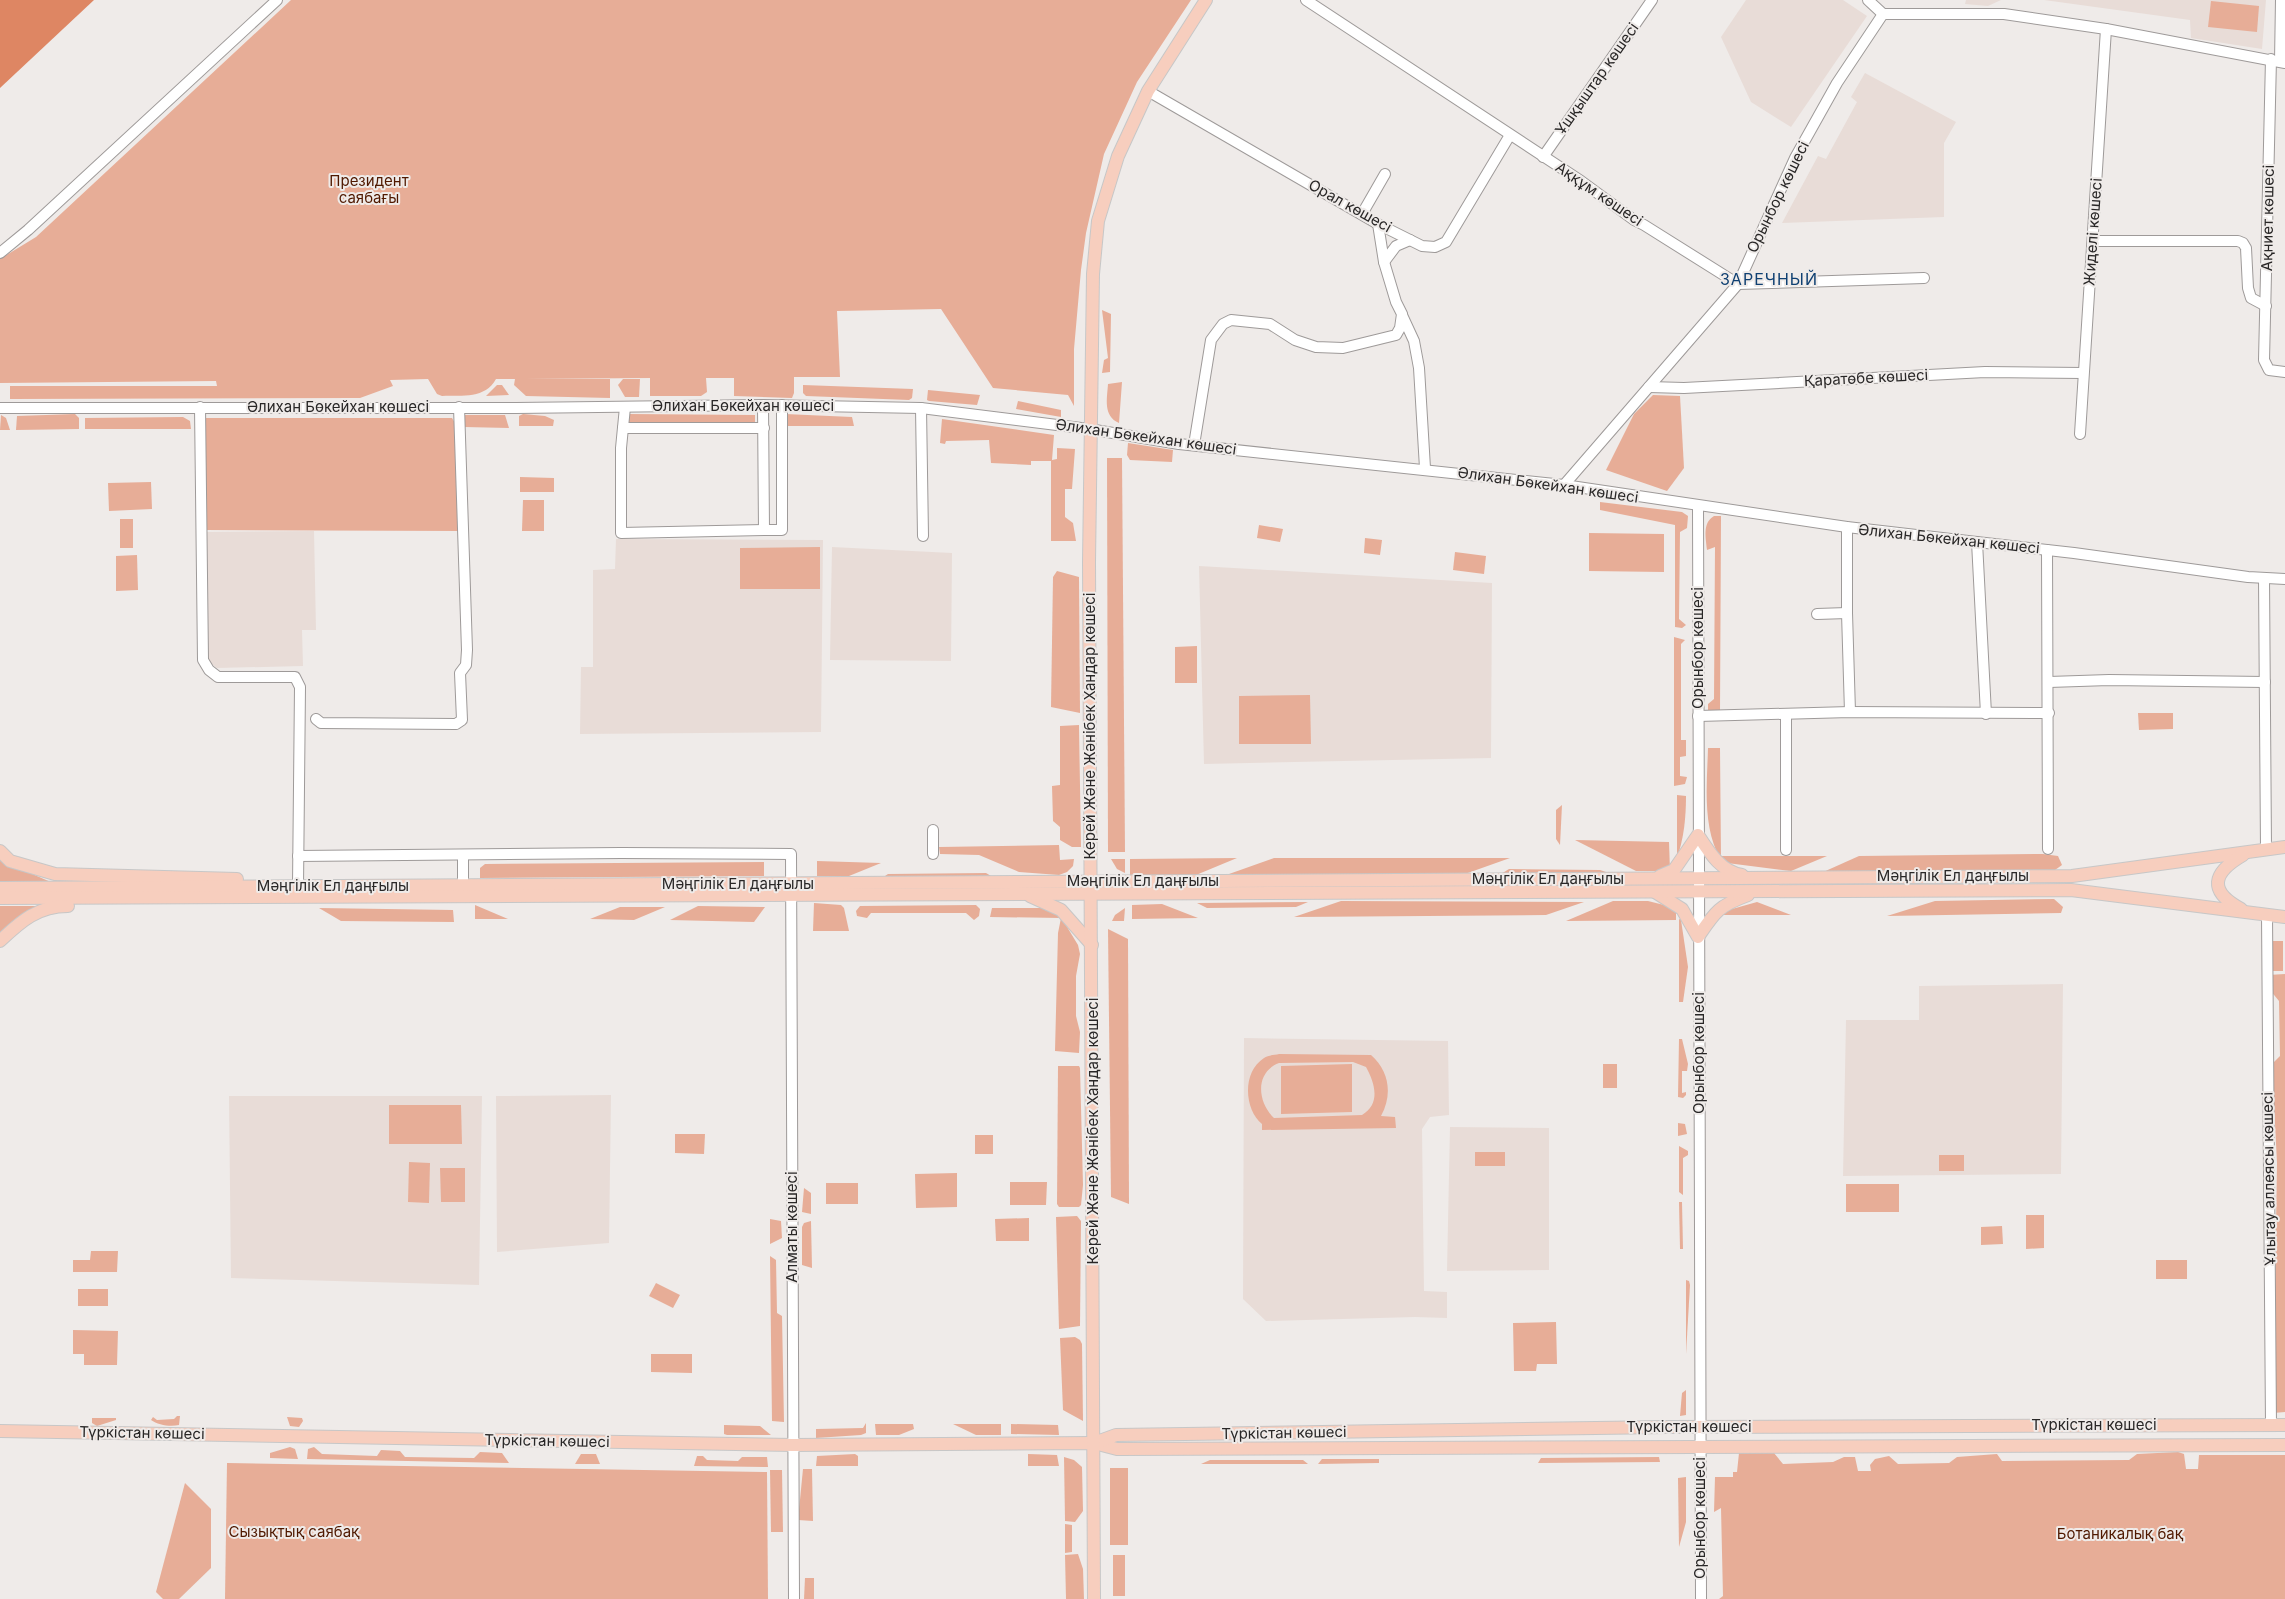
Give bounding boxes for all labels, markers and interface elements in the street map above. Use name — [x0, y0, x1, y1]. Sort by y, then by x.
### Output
street label: Ұшқыштар көшесі — [1551, 19, 1642, 138]
street label: Орынбор көшесі — [1742, 138, 1813, 256]
street label: Аққұм көшесі — [1552, 157, 1647, 230]
street label: Ақниет көшесі — [2257, 165, 2278, 271]
park label: Президент саябағы — [329, 171, 409, 207]
street label: Орал көшесі — [1305, 175, 1395, 236]
street label: Жиделі көшесі — [2079, 177, 2106, 286]
district label: ЗАРЕЧНЫЙ — [1720, 269, 1818, 289]
street label: Қаратөбе көшесі — [1803, 365, 1929, 390]
street label: Әлихан Бөкейхан көшесі — [652, 396, 834, 415]
street label: Әлихан Бөкейхан көшесі — [247, 397, 429, 416]
street label: Әлихан Бөкейхан көшесі — [1055, 414, 1238, 459]
street label: Әлихан Бөкейхан көшесі — [1457, 462, 1640, 507]
street label: Әлихан Бөкейхан көшесі — [1857, 520, 2041, 557]
street label: Орынбор көшесі — [1688, 587, 1707, 709]
street label: Керей Және Жәнібек Хандар көшесі — [1080, 593, 1099, 860]
street label: Мәңгілік Ел даңғылы — [1877, 866, 2029, 885]
street label: Мәңгілік Ел даңғылы — [1472, 869, 1624, 888]
street label: Мәңгілік Ел даңғылы — [1067, 871, 1219, 890]
street label: Мәңгілік Ел даңғылы — [662, 874, 814, 893]
street label: Мәңгілік Ел даңғылы — [257, 876, 409, 895]
street label: Орынбор көшесі — [1689, 992, 1708, 1114]
street label: Керей Және Жәнібек Хандар көшесі — [1083, 998, 1102, 1265]
street label: Ұлытау аллеясы көшесі — [2257, 1092, 2280, 1266]
street label: Алматы көшесі — [782, 1171, 801, 1283]
street label: Түркістан көшесі — [2031, 1415, 2157, 1434]
street label: Түркістан көшесі — [1626, 1417, 1752, 1436]
street label: Түркістан көшесі — [79, 1422, 205, 1443]
street label: Түркістан көшесі — [1221, 1422, 1347, 1443]
street label: Түркістан көшесі — [484, 1430, 610, 1451]
street label: Орынбор көшесі — [1690, 1457, 1709, 1579]
park label: Сызықтық саябақ — [229, 1522, 360, 1541]
park label: Ботаникалық бақ — [2057, 1524, 2184, 1543]

